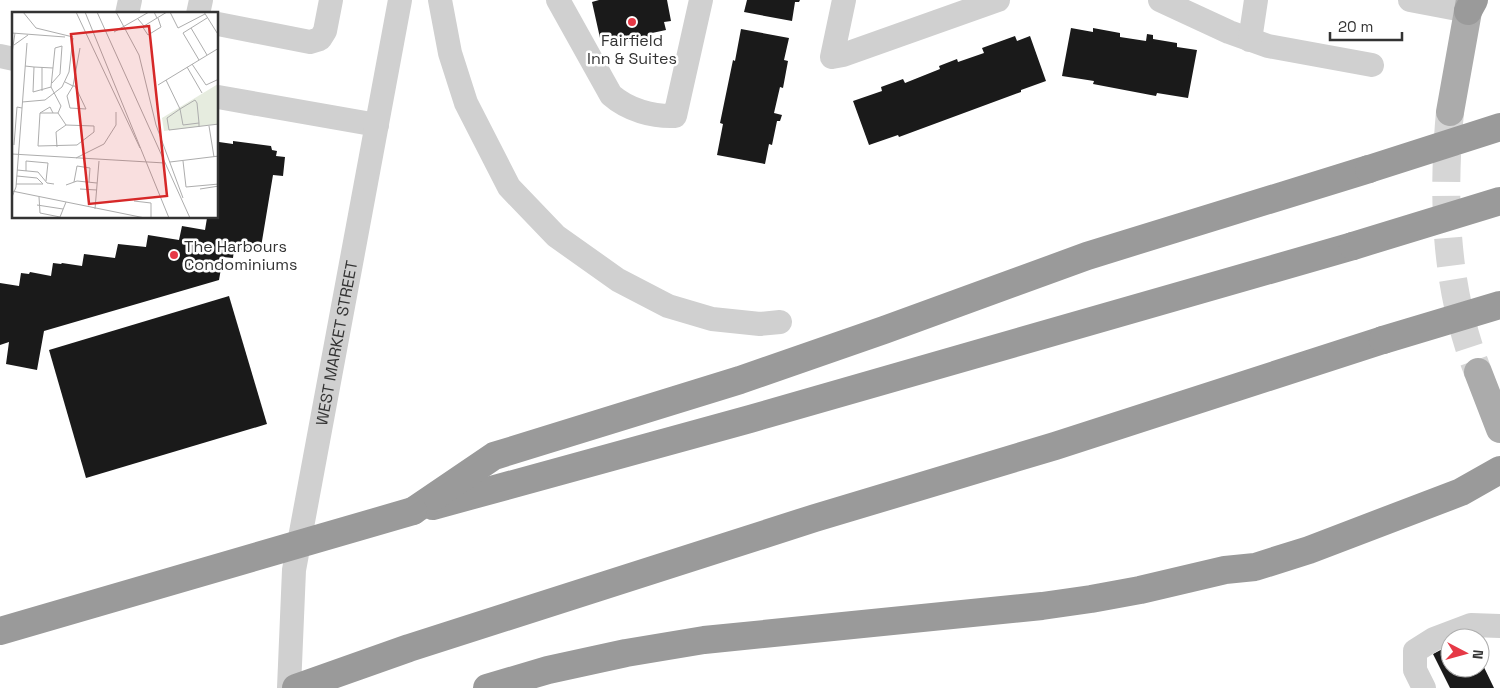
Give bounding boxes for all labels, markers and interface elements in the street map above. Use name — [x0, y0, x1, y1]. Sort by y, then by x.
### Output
scale bar — [1330, 10, 1402, 42]
inset map — [12, 12, 219, 219]
marker: Fairfield Inn & Suites — [626, 16, 638, 28]
text: 20 m — [1338, 17, 1373, 36]
place label: Fairfield Inn & Suites — [587, 30, 677, 69]
place label: The Harbours Condominiums — [184, 236, 298, 275]
marker: The Harbours Condominiums — [168, 249, 180, 261]
street label: WEST MARKET STREET — [311, 259, 362, 427]
north arrow — [1440, 628, 1490, 678]
text: N — [1468, 649, 1487, 660]

